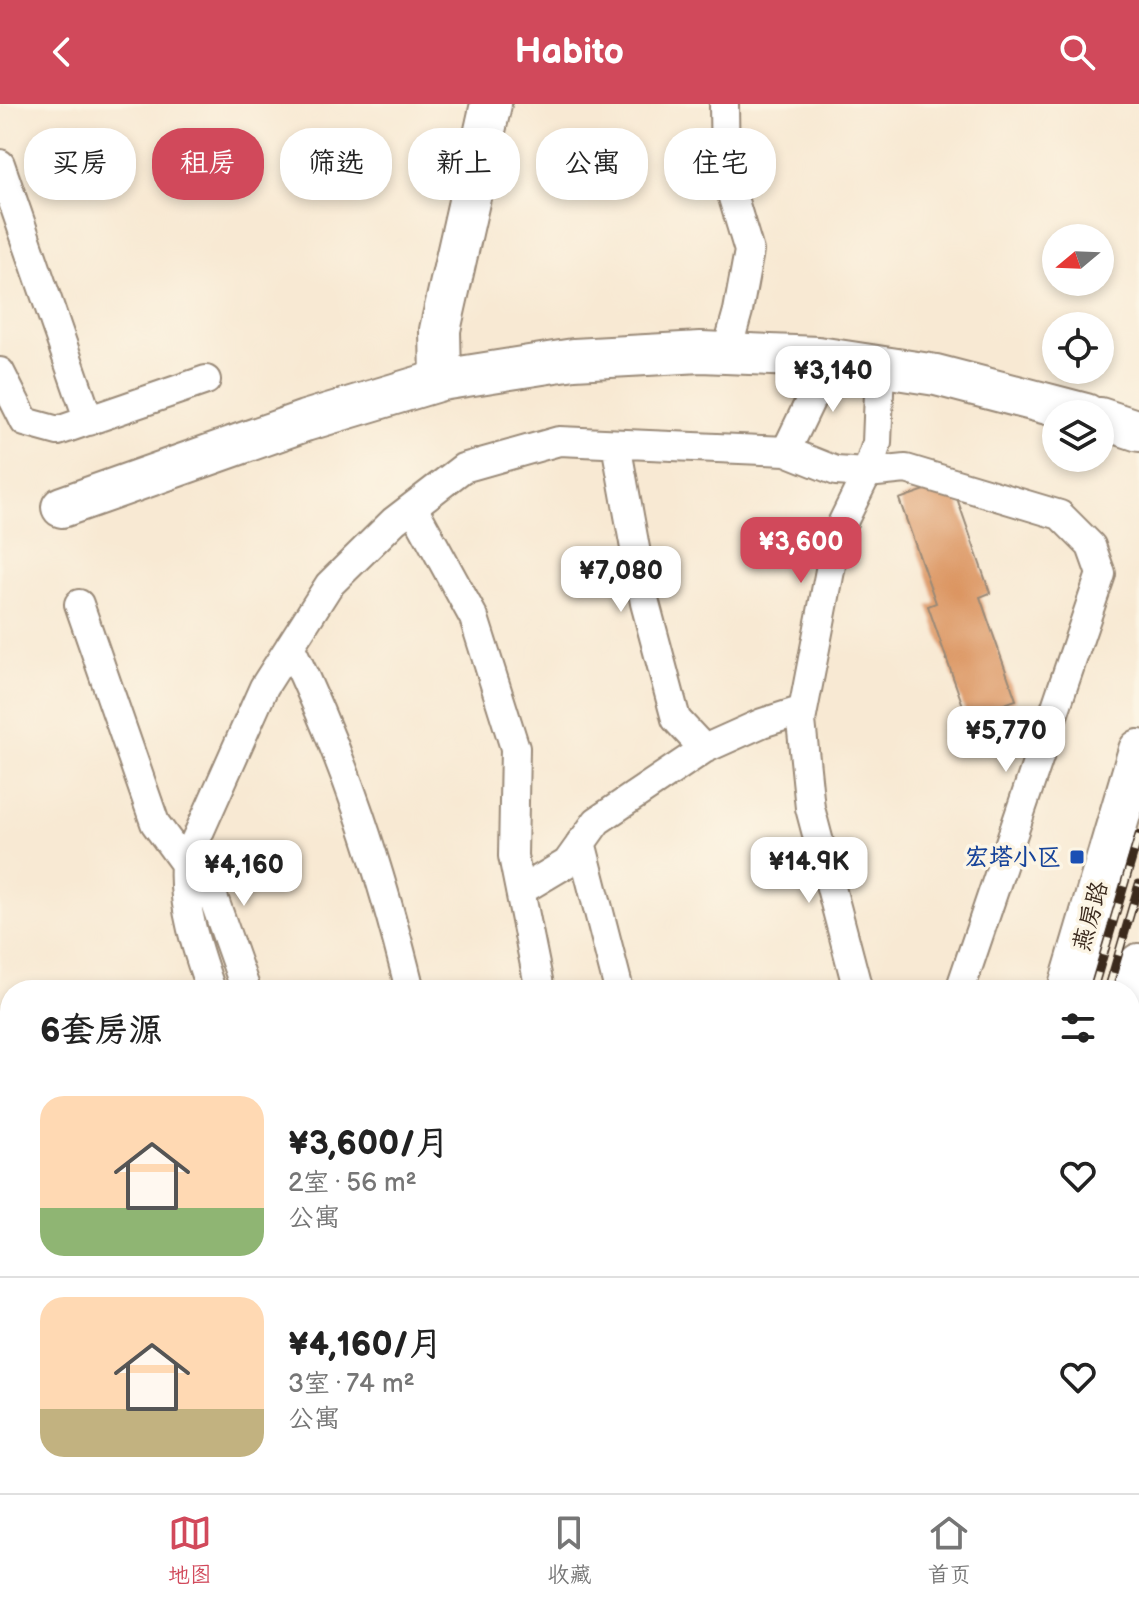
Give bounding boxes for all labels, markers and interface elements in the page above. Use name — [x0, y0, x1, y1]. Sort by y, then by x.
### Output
icon: back — [40, 30, 84, 74]
icon: search — [1055, 30, 1099, 74]
text: Habito — [515, 31, 624, 74]
chip: 买房 — [24, 128, 136, 200]
chip: 租房 — [152, 128, 264, 200]
chip: 筛选 — [280, 128, 392, 200]
chip: 新上 — [408, 128, 520, 200]
chip: 公寓 — [536, 128, 648, 200]
chip: 住宅 — [664, 128, 776, 200]
north arrow — [1042, 224, 1114, 296]
map controls — [1042, 224, 1114, 472]
button: locate — [1042, 312, 1114, 384]
pin: ¥3,140 — [768, 346, 898, 414]
text: ¥3,140 — [793, 356, 873, 387]
button: layers — [1042, 400, 1114, 472]
pin: ¥3,600 — [736, 517, 866, 585]
text: ¥3,600 — [758, 527, 844, 558]
pin: ¥7,080 — [556, 546, 686, 614]
text: ¥7,080 — [579, 556, 663, 587]
pin: ¥5,770 — [941, 706, 1071, 774]
text: ¥5,770 — [965, 716, 1047, 747]
pin: ¥14.9K — [744, 837, 874, 905]
pin: ¥4,160 — [179, 840, 309, 908]
place label: 宏塔小区 — [965, 843, 1061, 872]
text: ¥14.9K — [769, 847, 849, 878]
marker: 宏塔小区 — [1068, 848, 1086, 866]
text: ¥4,160 — [204, 850, 284, 881]
street label: 燕房路 — [1067, 878, 1114, 955]
icon: filters — [1056, 1006, 1100, 1050]
text: 6套房源 — [40, 1010, 163, 1051]
text: ¥3,600/月 — [288, 1123, 450, 1164]
icon: home — [104, 1128, 200, 1224]
icon: heart — [1056, 1154, 1100, 1198]
text: 2室 · 56 m² — [288, 1168, 417, 1199]
text: 公寓 — [288, 1203, 340, 1234]
text: ¥4,160/月 — [288, 1324, 443, 1365]
icon: home — [104, 1329, 200, 1425]
icon: heart — [1056, 1355, 1100, 1399]
text: 3室 · 74 m² — [288, 1369, 415, 1400]
text: 公寓 — [288, 1404, 340, 1435]
tab: 地图 — [168, 1511, 212, 1589]
tab: 收藏 — [547, 1511, 591, 1589]
tab: 首页 — [927, 1511, 971, 1589]

